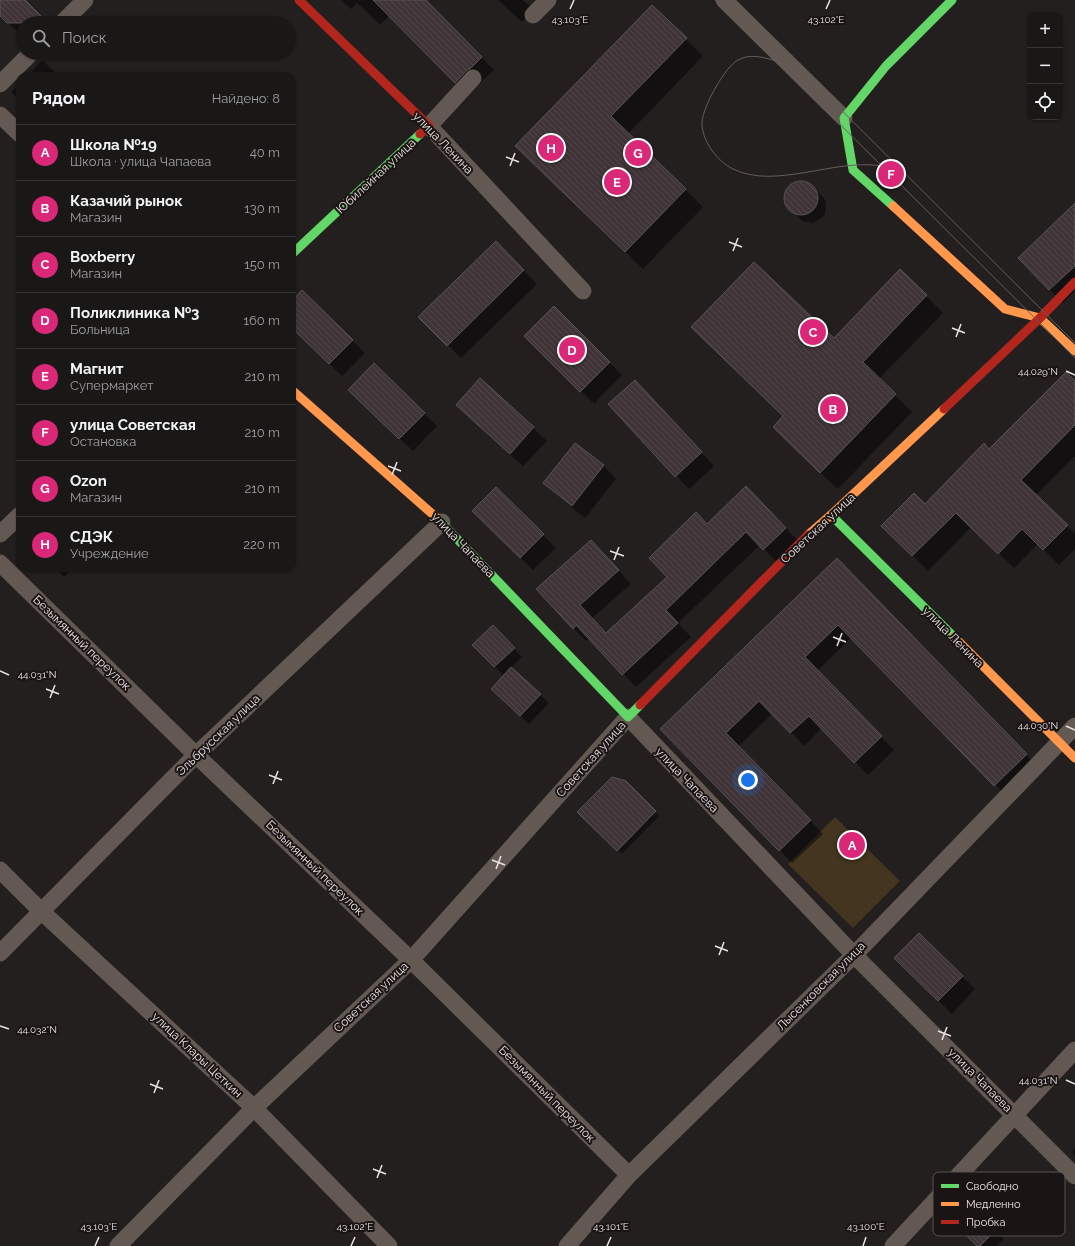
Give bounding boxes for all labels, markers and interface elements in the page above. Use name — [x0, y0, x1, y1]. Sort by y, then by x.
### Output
map controls — [1027, 12, 1063, 120]
button: + — [1027, 12, 1063, 48]
text: 43.103°E — [552, 14, 588, 25]
text: 43.102°E — [808, 14, 844, 25]
search box — [16, 16, 296, 60]
icon: search — [30, 27, 52, 49]
text: Поиск — [62, 29, 107, 47]
button: − — [1027, 48, 1063, 84]
button: locate — [1027, 84, 1063, 120]
text: Рядом — [32, 88, 85, 108]
text: Найдено: 8 — [212, 91, 280, 106]
street label: улица Ленина — [410, 109, 476, 177]
pin: H — [538, 133, 564, 163]
text: Школа №19 — [70, 136, 157, 154]
street label: Юбилейная улица — [333, 136, 419, 216]
pin: G — [625, 138, 651, 168]
text: A — [41, 145, 49, 160]
text: 40 m — [250, 145, 280, 160]
text: Школа · улица Чапаева — [70, 154, 211, 169]
pin: F — [878, 159, 904, 189]
pin: E — [604, 167, 630, 197]
text: Казачий рынок — [70, 192, 183, 210]
text: B — [41, 201, 49, 216]
text: 130 m — [244, 201, 280, 216]
text: Магазин — [70, 210, 122, 225]
text: Boxberry — [70, 248, 135, 266]
text: C — [41, 257, 49, 272]
text: 150 m — [244, 257, 280, 272]
text: Магазин — [70, 266, 122, 281]
text: Поликлиника №3 — [70, 304, 199, 322]
text: D — [40, 313, 50, 328]
text: 160 m — [243, 313, 280, 328]
pin: C — [800, 317, 826, 347]
text: Больница — [70, 322, 130, 337]
pin: D — [559, 335, 585, 365]
text: Магнит — [70, 360, 124, 378]
text: 44.029°N — [1018, 366, 1058, 377]
text: E — [41, 369, 49, 384]
text: 210 m — [244, 369, 280, 384]
text: Супермаркет — [70, 378, 153, 393]
pin: B — [820, 394, 846, 424]
text: улица Советская — [70, 416, 196, 434]
text: F — [41, 425, 49, 440]
text: 210 m — [244, 425, 280, 440]
text: Остановка — [70, 434, 136, 449]
text: Ozon — [70, 472, 107, 490]
text: G — [40, 481, 50, 496]
text: 210 m — [244, 481, 280, 496]
text: Магазин — [70, 490, 122, 505]
street label: Советская улица — [778, 490, 858, 566]
street label: улица Чапаева — [429, 510, 497, 580]
text: СДЭК — [70, 528, 113, 546]
text: H — [40, 537, 50, 552]
text: 220 m — [243, 537, 280, 552]
text: Учреждение — [70, 546, 149, 561]
street label: Безымянный переулок — [30, 593, 134, 693]
street label: улица Ленина — [920, 604, 986, 670]
text: 44.031°N — [18, 669, 56, 680]
street label: Эльбрусская улица — [173, 691, 263, 779]
street label: Советская улица — [553, 718, 629, 800]
text: 44.030°N — [1018, 720, 1058, 731]
street label: улица Чапаева — [653, 745, 721, 815]
your location — [738, 770, 758, 790]
street label: Безымянный переулок — [263, 818, 367, 918]
pin: A — [839, 830, 865, 860]
street label: Лысенковская улица — [774, 939, 868, 1033]
street label: Советская улица — [331, 959, 411, 1035]
street label: улица Клары Цеткин — [149, 1009, 245, 1101]
text: 44.032°N — [17, 1024, 57, 1035]
street label: Безымянный переулок — [496, 1043, 598, 1145]
street label: улица Чапаева — [945, 1045, 1015, 1115]
text: 44.031°N — [1019, 1075, 1057, 1086]
legend — [933, 1172, 1065, 1236]
text: Свободно — [966, 1180, 1019, 1193]
text: Медленно — [966, 1198, 1021, 1211]
text: Пробка — [966, 1216, 1006, 1229]
text: 43.103°E — [81, 1221, 117, 1232]
text: 43.102°E — [337, 1221, 373, 1232]
text: 43.101°E — [593, 1221, 629, 1232]
text: 43.100°E — [847, 1221, 885, 1232]

